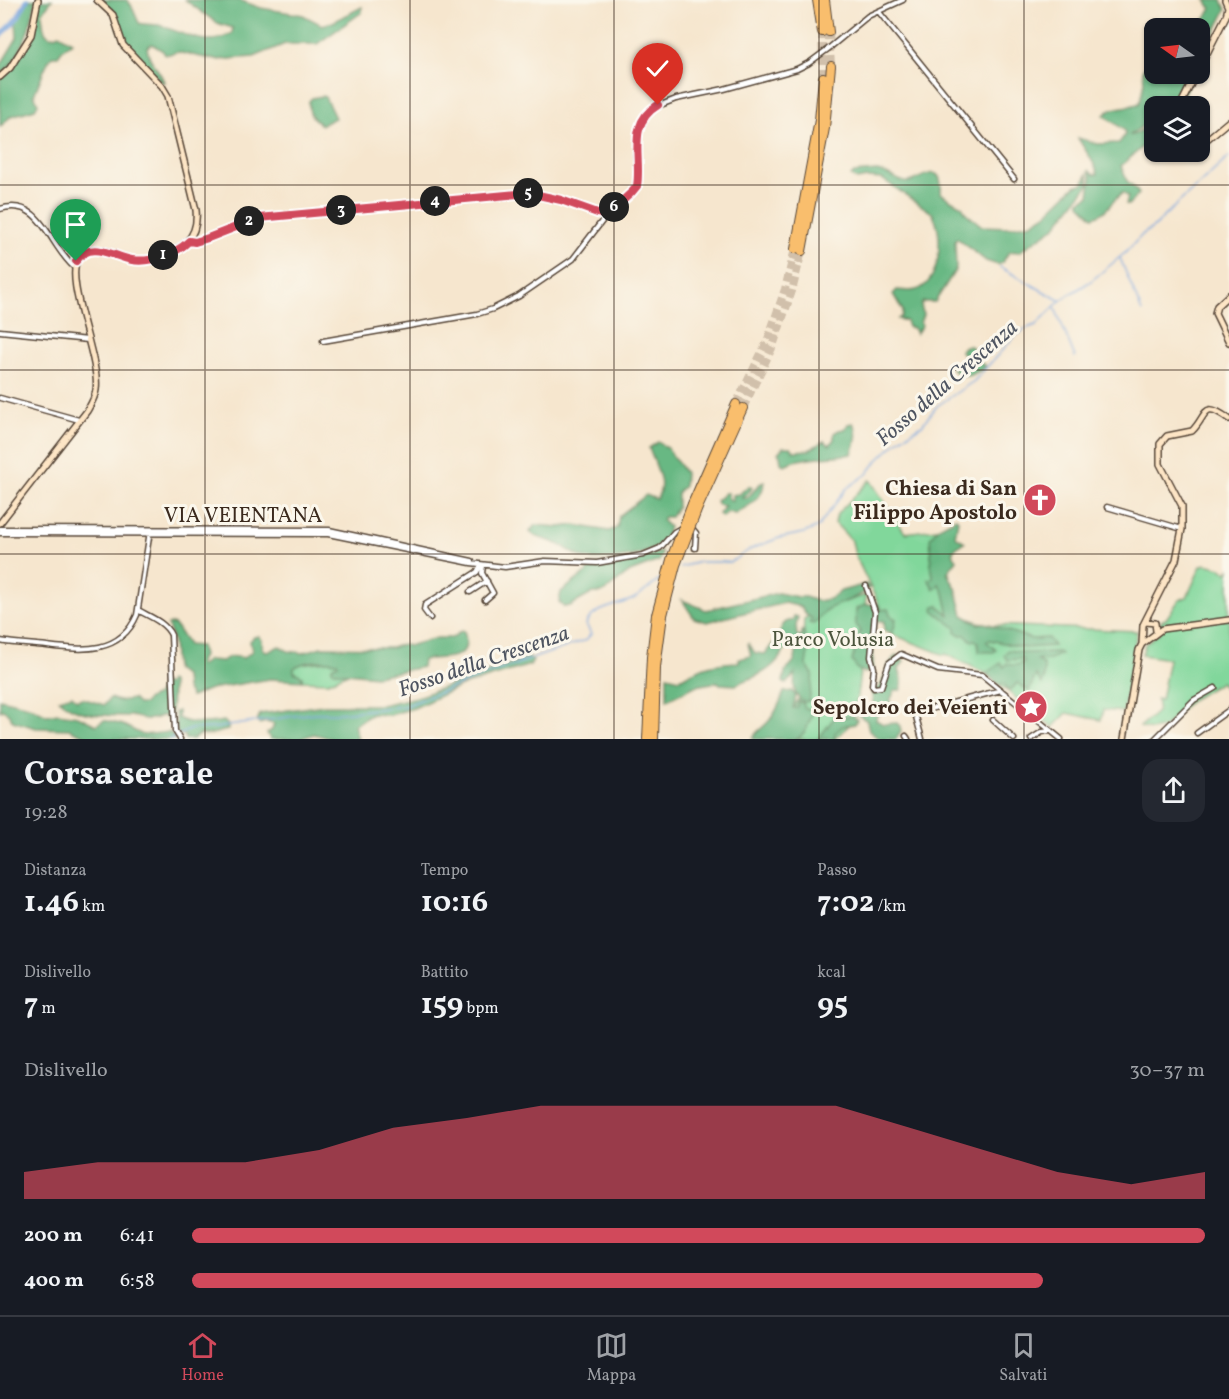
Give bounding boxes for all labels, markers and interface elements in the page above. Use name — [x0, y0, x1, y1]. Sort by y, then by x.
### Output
north arrow — [1144, 18, 1210, 84]
map controls — [1144, 18, 1210, 162]
pin — [632, 43, 683, 105]
icon: check — [641, 52, 674, 85]
button: layers — [1144, 96, 1210, 162]
pin: 5 — [513, 178, 543, 208]
text: 5 — [524, 182, 532, 204]
pin: 4 — [420, 186, 450, 216]
text: 4 — [430, 190, 440, 212]
pin: 6 — [599, 192, 629, 222]
pin: 3 — [326, 195, 356, 225]
text: 6 — [610, 196, 618, 218]
pin — [50, 199, 101, 261]
text: 3 — [337, 199, 345, 221]
pin: 2 — [234, 206, 264, 236]
icon: arrive — [59, 208, 92, 241]
text: 2 — [245, 210, 253, 232]
pin: 1 — [148, 240, 178, 270]
text: 1 — [160, 244, 166, 266]
water label: Fosso della Crescenza — [870, 313, 1025, 454]
place label: Chiesa di San Filippo Apostolo — [853, 475, 1017, 528]
church icon: Chiesa di San Filippo Apostolo — [1022, 482, 1058, 518]
street label: VIA VEIENTANA — [164, 502, 322, 531]
water label: Fosso della Crescenza — [394, 619, 574, 706]
park label: Parco Volusia — [772, 626, 894, 655]
place icon: Sepolcro dei Veienti — [1013, 689, 1049, 725]
place label: Sepolcro dei Veienti — [813, 694, 1008, 723]
text: Corsa serale — [24, 753, 213, 799]
button: share — [1142, 759, 1205, 822]
text: 19:28 — [24, 799, 68, 827]
text: Distanza — [24, 860, 86, 882]
text: Tempo — [421, 860, 468, 882]
text: Passo — [817, 860, 857, 882]
text: 1.46 — [24, 882, 79, 924]
text: 10:16 — [421, 882, 488, 924]
text: 7:02 — [817, 882, 874, 924]
text: km — [79, 896, 105, 918]
text: /km — [874, 896, 906, 918]
text: Dislivello — [24, 962, 91, 984]
text: Battito — [421, 962, 468, 984]
text: kcal — [817, 962, 846, 984]
text: 7 — [24, 984, 38, 1026]
text: 159 — [421, 984, 463, 1026]
text: 95 — [817, 984, 848, 1026]
text: m — [38, 998, 56, 1020]
text: bpm — [463, 998, 499, 1020]
text: Dislivello — [24, 1057, 108, 1085]
text: 30–37 m — [1130, 1057, 1205, 1085]
text: 200 m — [24, 1222, 82, 1250]
text: 6:41 — [120, 1222, 155, 1250]
text: 400 m — [24, 1267, 84, 1295]
text: 6:58 — [120, 1267, 155, 1295]
tab: Home — [182, 1329, 224, 1387]
tab: Mappa — [587, 1329, 636, 1387]
tab: Salvati — [999, 1329, 1047, 1387]

